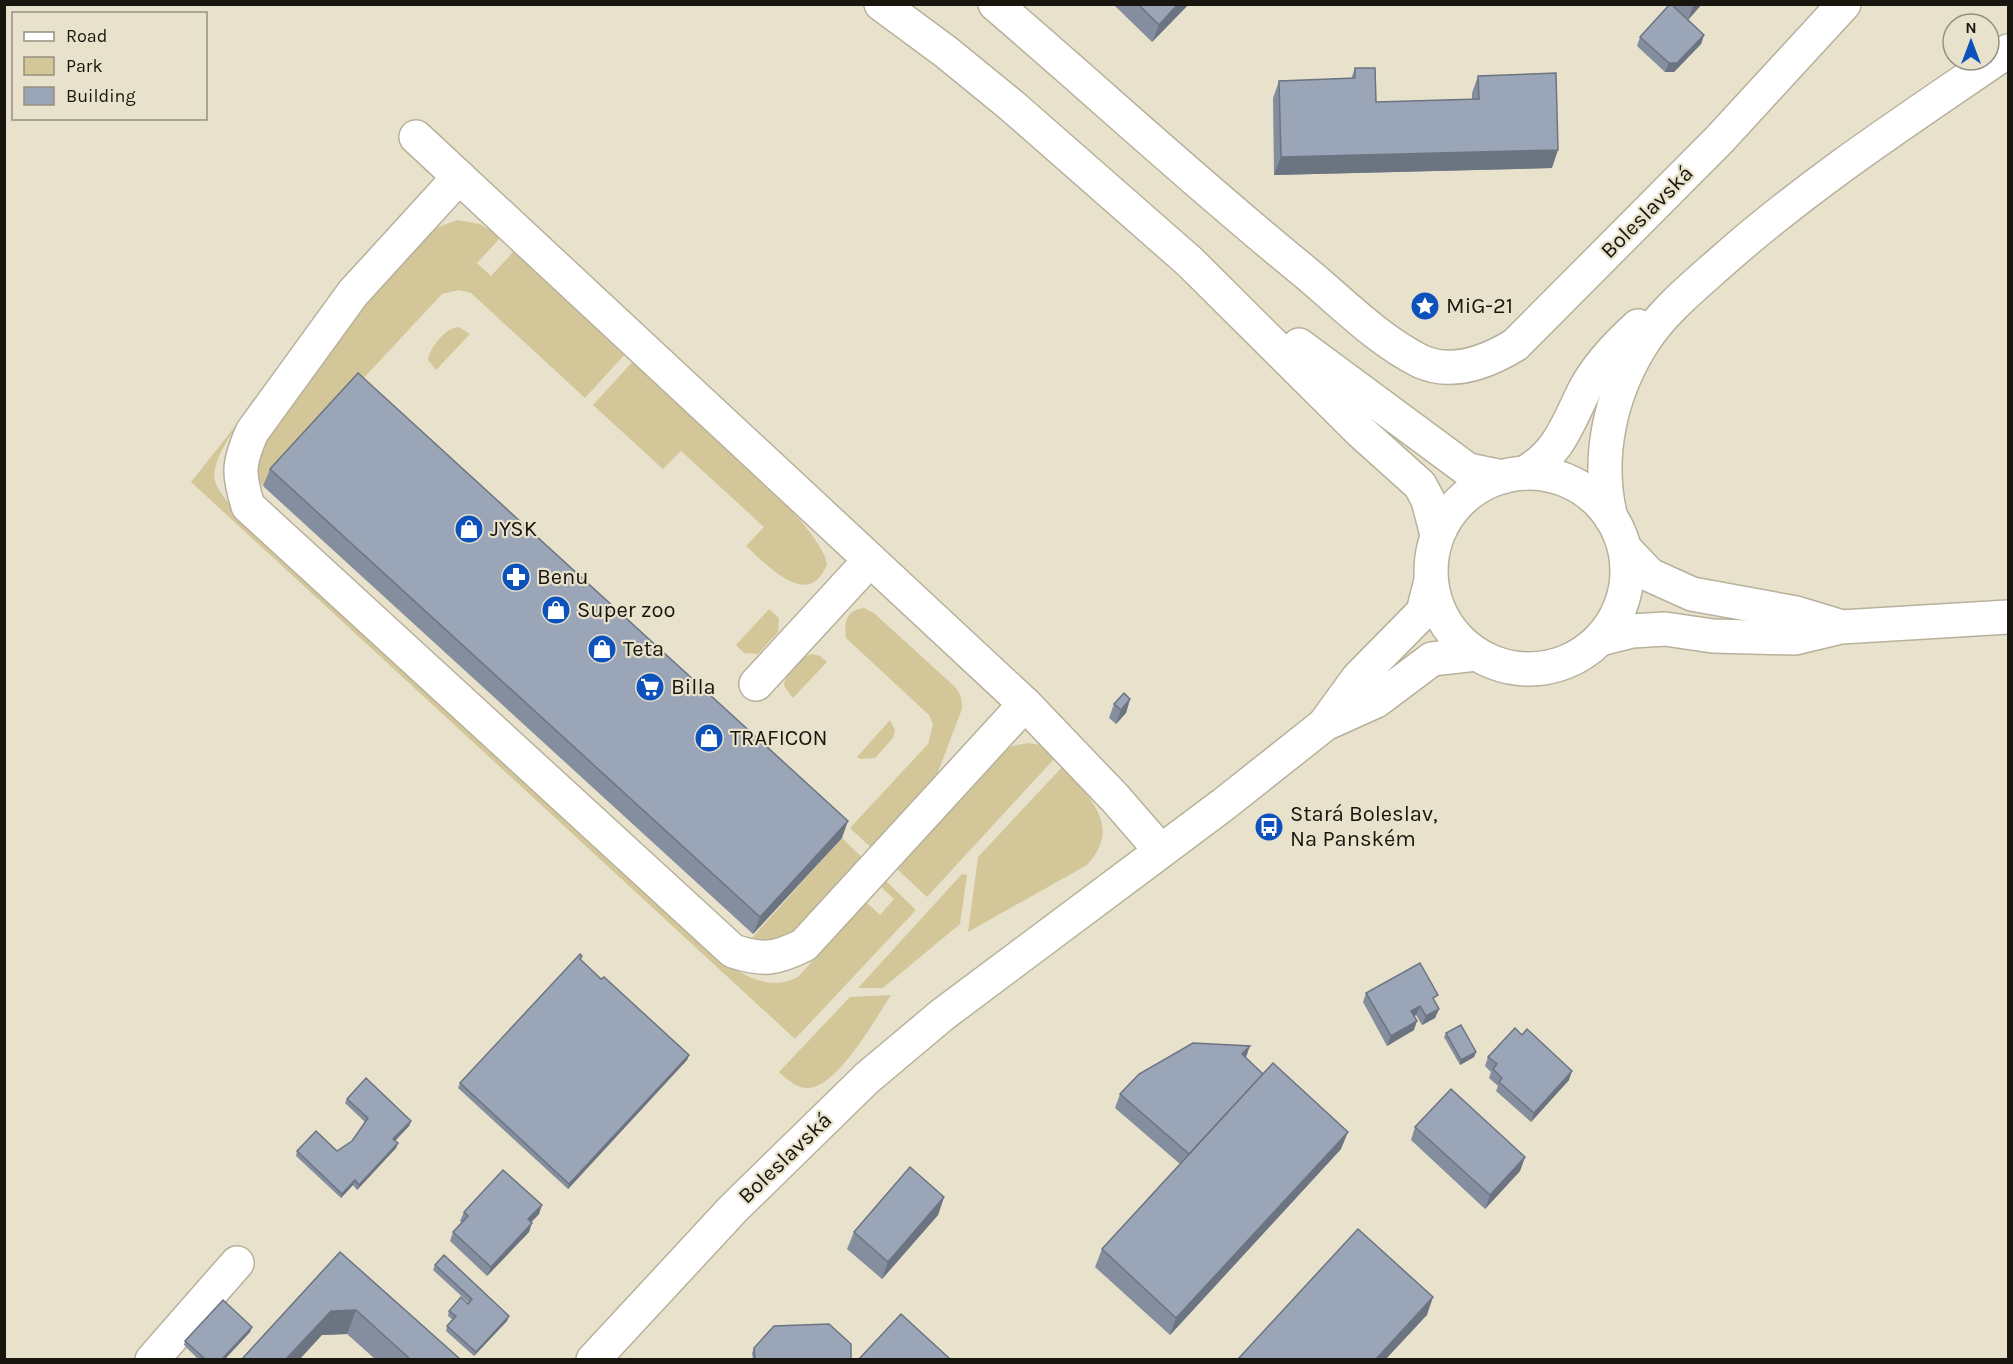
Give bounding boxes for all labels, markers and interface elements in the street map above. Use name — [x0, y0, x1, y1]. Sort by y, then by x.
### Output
legend — [12, 12, 207, 120]
north arrow — [1941, 12, 2001, 72]
text: N — [1965, 18, 1977, 37]
text: Road — [66, 25, 107, 47]
text: Park — [66, 55, 103, 77]
text: Building — [66, 85, 136, 107]
street label: Boleslavská — [1595, 160, 1699, 264]
place icon: MiG-21 — [1409, 290, 1441, 322]
place label: MiG-21 — [1446, 293, 1513, 319]
shop icon: JYSK — [453, 513, 485, 545]
place label: JYSK — [490, 516, 537, 542]
pharmacy icon: Benu — [500, 561, 532, 593]
place label: Benu — [537, 564, 589, 590]
shop icon: Super zoo — [540, 594, 572, 626]
place label: Super zoo — [577, 597, 675, 623]
shop icon: Teta — [586, 633, 618, 665]
place label: Teta — [623, 636, 664, 662]
supermarket icon: Billa — [634, 671, 666, 703]
place label: Billa — [671, 674, 716, 700]
shop icon: TRAFICON — [693, 722, 725, 754]
place label: TRAFICON — [730, 725, 828, 751]
place label: Stará Boleslav, Na Panském — [1290, 801, 1438, 852]
bus stop icon: Stará Boleslav, Na Panském — [1253, 811, 1285, 843]
street label: Boleslavská — [733, 1107, 837, 1209]

